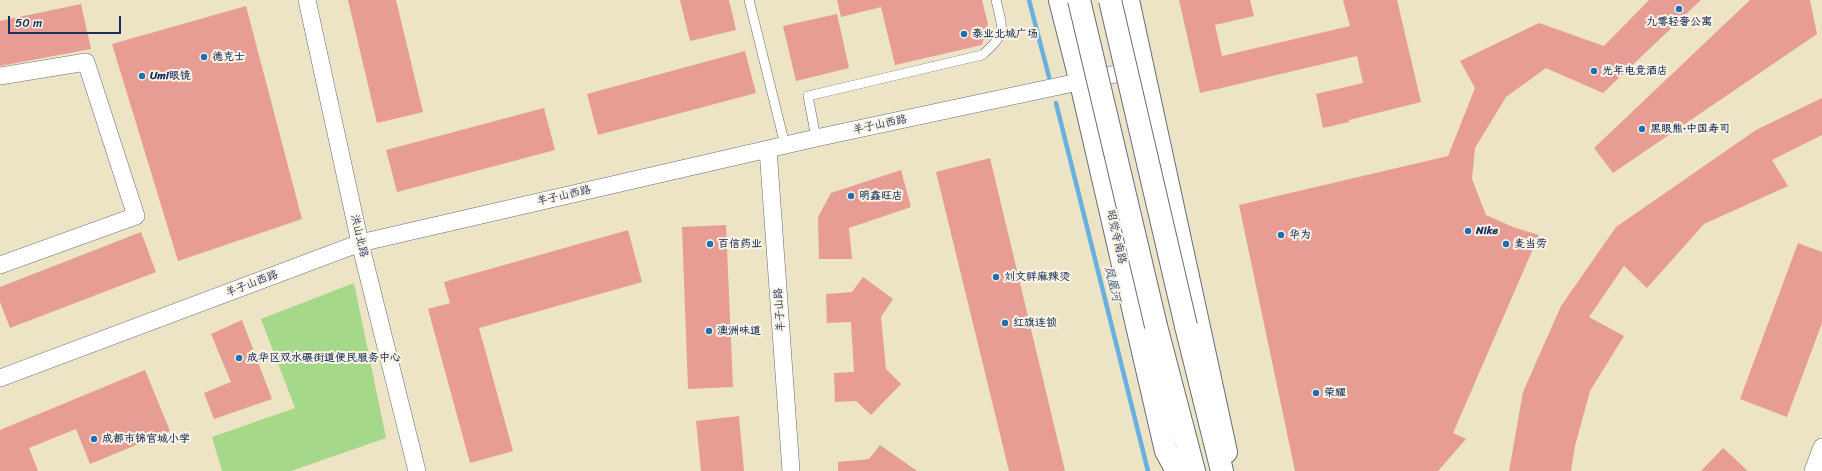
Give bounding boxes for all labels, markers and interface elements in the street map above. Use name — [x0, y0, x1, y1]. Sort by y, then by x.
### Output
marker: 九零轻奢公寓 — [1674, 4, 1684, 14]
scale bar — [10, 8, 123, 34]
text: 50 m — [15, 12, 42, 34]
place label: 九零轻奢公寓 — [1646, 15, 1712, 29]
place label: 泰业北城广场 — [972, 27, 1038, 41]
marker: 泰业北城广场 — [959, 29, 969, 39]
place label: 德克士 — [212, 50, 245, 64]
marker: 德克士 — [199, 52, 209, 62]
place label: 光年电竞酒店 — [1602, 64, 1668, 78]
marker: 光年电竞酒店 — [1589, 66, 1599, 76]
place label: Umi眼镜 — [150, 69, 191, 83]
marker: Umi眼镜 — [137, 71, 147, 81]
street label: 羊子山西路 — [852, 113, 908, 137]
place label: 黑眼熊·中国寿司 — [1650, 122, 1730, 136]
marker: 黑眼熊·中国寿司 — [1637, 124, 1647, 134]
street label: 羊子山西路 — [536, 183, 592, 209]
place label: 明鑫旺店 — [859, 189, 903, 203]
marker: 明鑫旺店 — [846, 191, 856, 201]
street label: 昭觉寺南路 — [1103, 209, 1129, 265]
street label: 洪山北路 — [348, 213, 370, 259]
place label: Nike — [1476, 224, 1498, 238]
marker: Nike — [1463, 226, 1473, 236]
place label: 华为 — [1289, 228, 1311, 242]
marker: 华为 — [1276, 230, 1286, 240]
place label: 百信药业 — [718, 237, 762, 251]
place label: 麦当劳 — [1514, 237, 1547, 251]
marker: 百信药业 — [705, 239, 715, 249]
marker: 麦当劳 — [1501, 239, 1511, 249]
water label: 凤凰河 — [1101, 265, 1123, 303]
street label: 羊子山西路 — [224, 268, 280, 300]
place label: 刘文祥麻辣烫 — [1004, 270, 1070, 284]
marker: 刘文祥麻辣烫 — [991, 272, 1001, 282]
street label: 羊子山路 — [772, 288, 788, 332]
place label: 红旗连锁 — [1013, 316, 1057, 330]
marker: 红旗连锁 — [1000, 318, 1010, 328]
place label: 澳洲味道 — [717, 324, 761, 338]
marker: 澳洲味道 — [704, 326, 714, 336]
place label: 成华区双水碾街道便民服务中心 — [247, 351, 401, 365]
marker: 成华区双水碾街道便民服务中心 — [234, 353, 244, 363]
place label: 荣耀 — [1324, 386, 1346, 400]
marker: 荣耀 — [1311, 388, 1321, 398]
place label: 成都市锦官城小学 — [102, 432, 190, 446]
marker: 成都市锦官城小学 — [89, 434, 99, 444]

